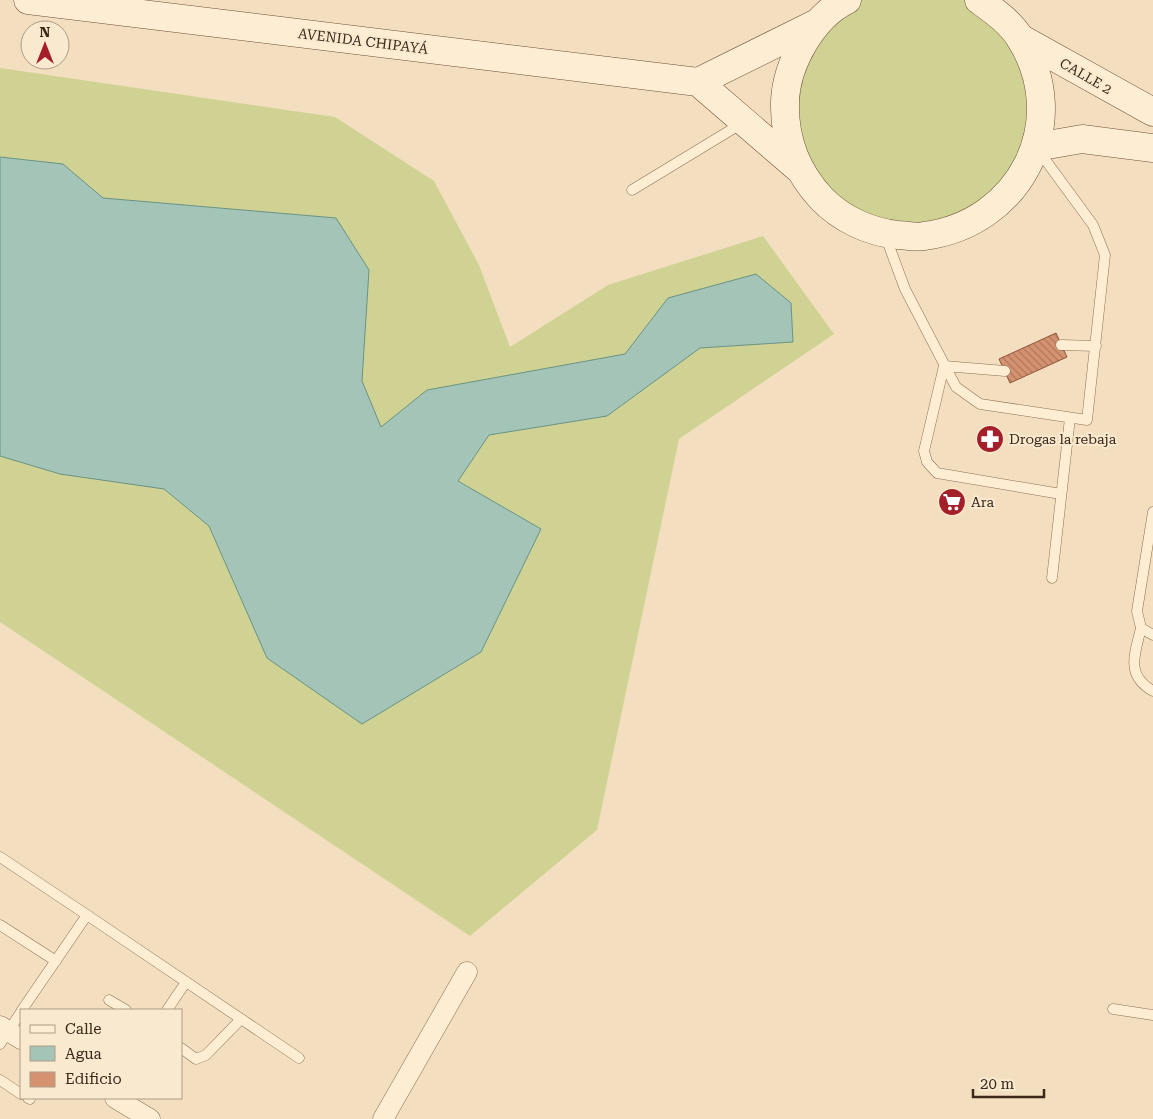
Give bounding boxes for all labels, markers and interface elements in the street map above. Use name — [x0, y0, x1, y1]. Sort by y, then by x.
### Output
north arrow — [20, 20, 70, 70]
text: N — [40, 24, 51, 40]
street label: AVENIDA CHIPAYÁ — [297, 25, 429, 57]
street label: CALLE 2 — [1057, 55, 1115, 97]
pharmacy icon: Drogas la rebaja — [975, 424, 1005, 454]
place label: Drogas la rebaja — [1009, 431, 1117, 447]
supermarket icon: Ara — [937, 487, 967, 517]
place label: Ara — [971, 494, 994, 510]
legend — [20, 1009, 182, 1099]
text: Calle — [65, 1020, 101, 1038]
text: Agua — [65, 1045, 102, 1063]
scale bar — [973, 1066, 1044, 1098]
text: Edificio — [65, 1070, 122, 1088]
text: 20 m — [980, 1075, 1015, 1093]

